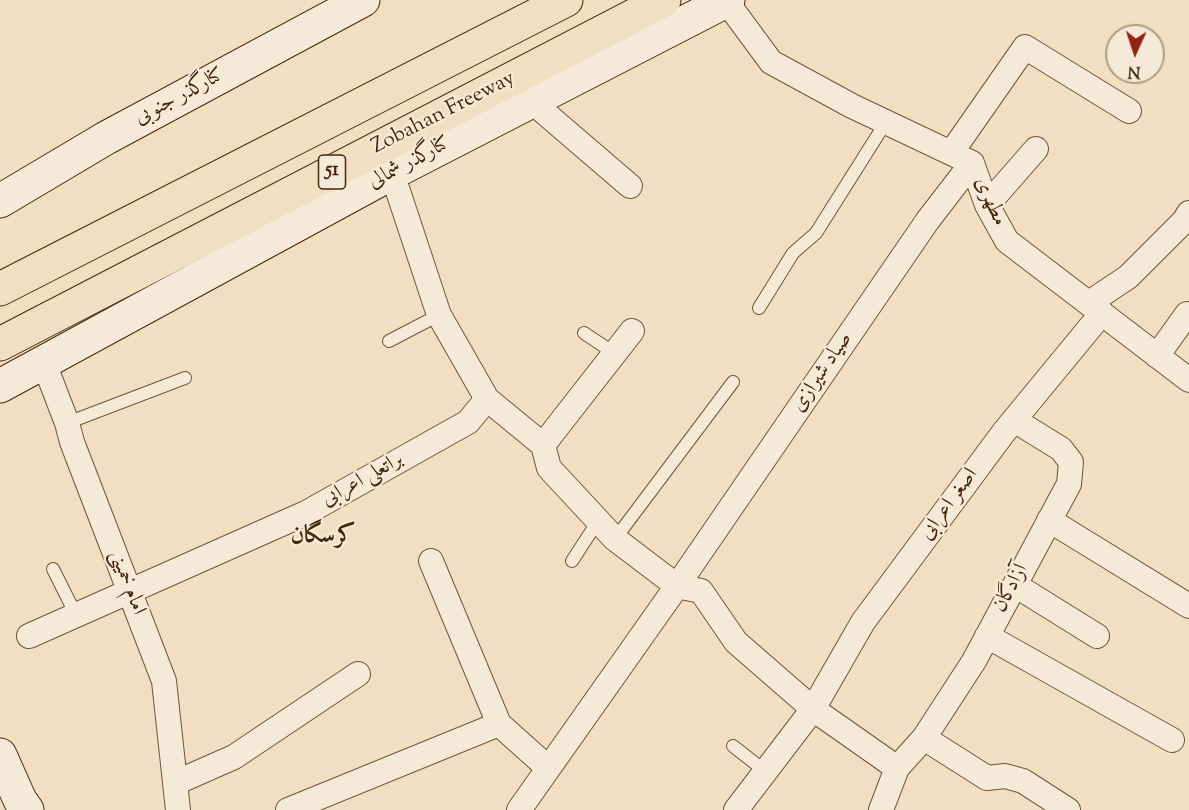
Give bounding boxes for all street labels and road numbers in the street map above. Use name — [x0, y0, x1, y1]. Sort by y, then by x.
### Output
street label: کنارگذر جنوبی — [131, 64, 229, 132]
street label: Zobahan Freeway — [368, 67, 520, 161]
street label: کنارگذر شمالی — [365, 132, 455, 196]
road number: 51 — [318, 155, 346, 189]
street label: مطهری — [967, 173, 1011, 231]
street label: صیاد شیرازی — [787, 328, 859, 418]
street label: براتعلی اعرابی — [318, 448, 408, 514]
street label: اصغر اعرابی — [915, 464, 985, 546]
street label: امام خمینی — [102, 547, 150, 619]
street label: آزادگان — [989, 561, 1035, 617]

